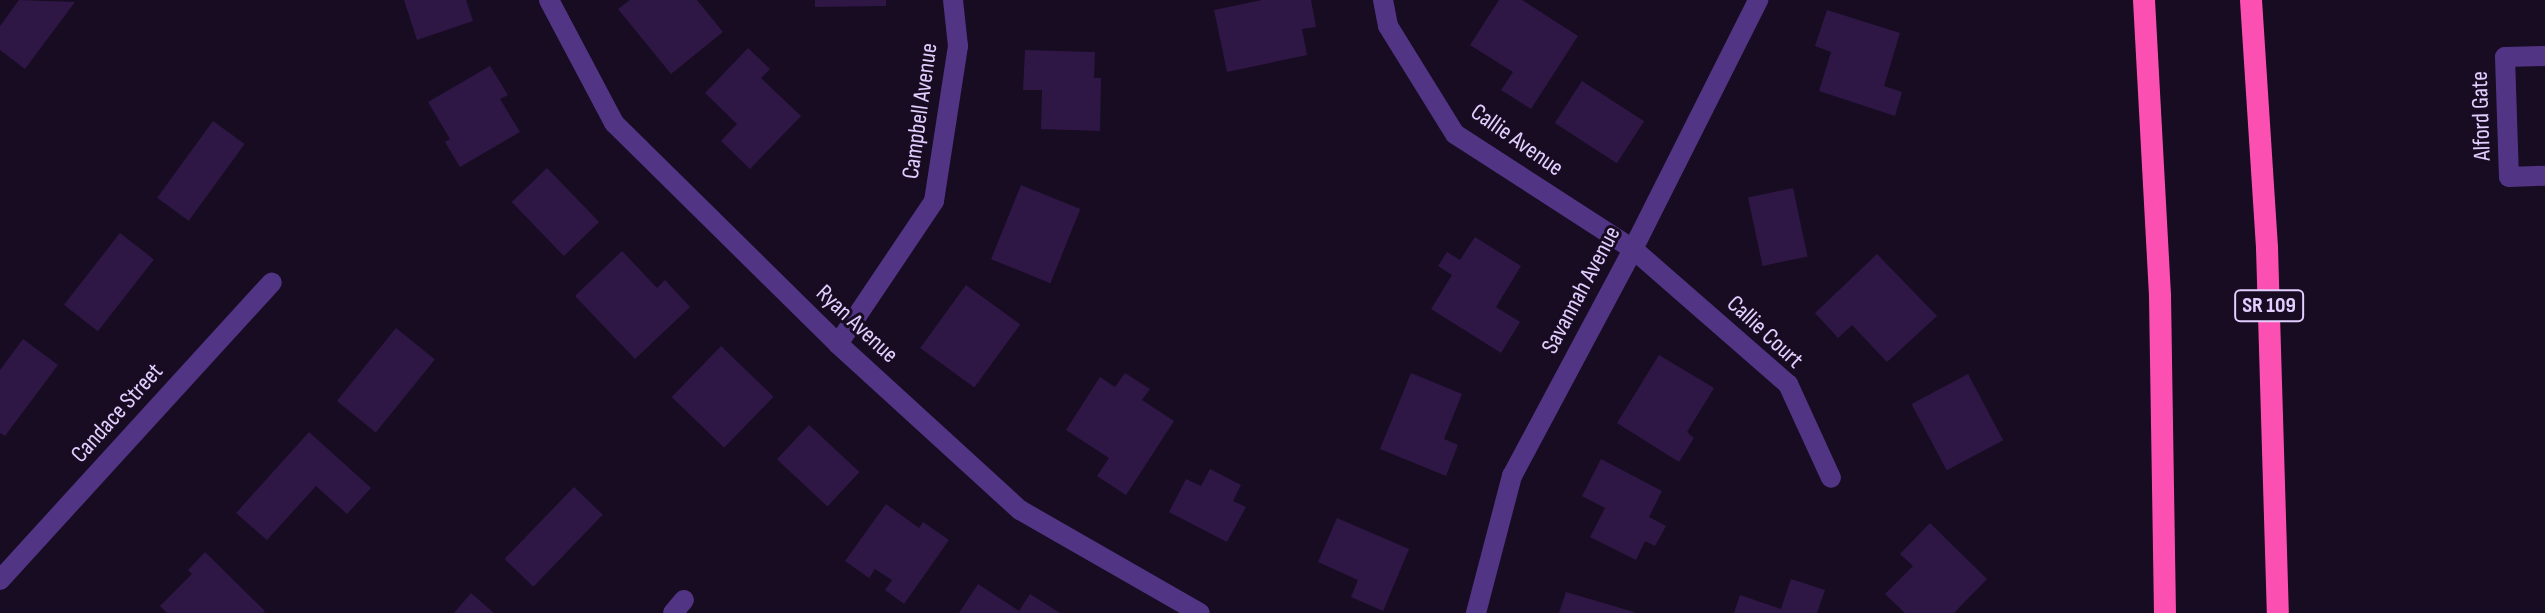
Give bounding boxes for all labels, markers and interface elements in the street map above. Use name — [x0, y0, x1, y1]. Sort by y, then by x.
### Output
street label: Campbell Avenue — [896, 41, 944, 181]
street label: Alford Gate — [2465, 71, 2497, 161]
street label: Callie Avenue — [1465, 98, 1569, 182]
street label: Savannah Avenue — [1535, 221, 1627, 359]
street label: Ryan Avenue — [810, 279, 904, 369]
road number: SR 109 — [2233, 288, 2305, 324]
street label: Callie Court — [1721, 290, 1809, 374]
street label: Candace Street — [65, 357, 169, 469]

